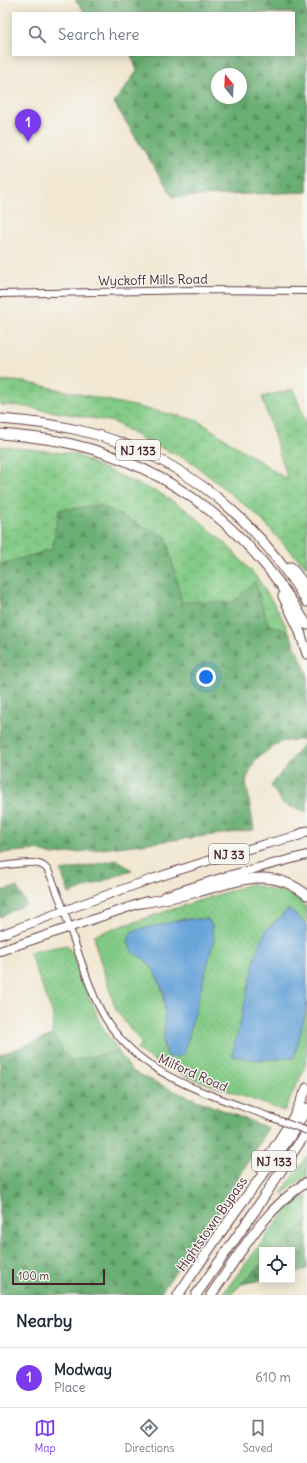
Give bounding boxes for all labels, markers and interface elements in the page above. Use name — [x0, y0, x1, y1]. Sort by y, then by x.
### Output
search box — [12, 12, 295, 56]
icon: search — [26, 23, 48, 45]
text: Search here — [58, 25, 139, 44]
north arrow — [211, 68, 247, 104]
pin: 1 — [15, 109, 41, 142]
street label: Wyckoff Mills Road — [98, 271, 208, 289]
road number: NJ 133 — [116, 440, 160, 460]
your location — [196, 667, 216, 687]
road number: NJ 33 — [209, 844, 249, 864]
street label: Milford Road — [156, 1050, 231, 1096]
road number: NJ 133 — [252, 1151, 296, 1171]
street label: Hightstown Bypass — [173, 1173, 251, 1275]
map controls — [259, 1247, 295, 1283]
button: locate — [259, 1247, 295, 1283]
scale bar — [12, 1267, 105, 1286]
text: 100 m — [18, 1269, 49, 1283]
text: Nearby — [16, 1310, 72, 1332]
text: Modway — [54, 1360, 112, 1379]
text: 1 — [26, 1369, 32, 1386]
text: 610 m — [255, 1369, 291, 1386]
text: Place — [54, 1379, 85, 1396]
tab: Map — [34, 1417, 56, 1455]
tab: Directions — [125, 1417, 174, 1455]
tab: Saved — [243, 1417, 273, 1455]

